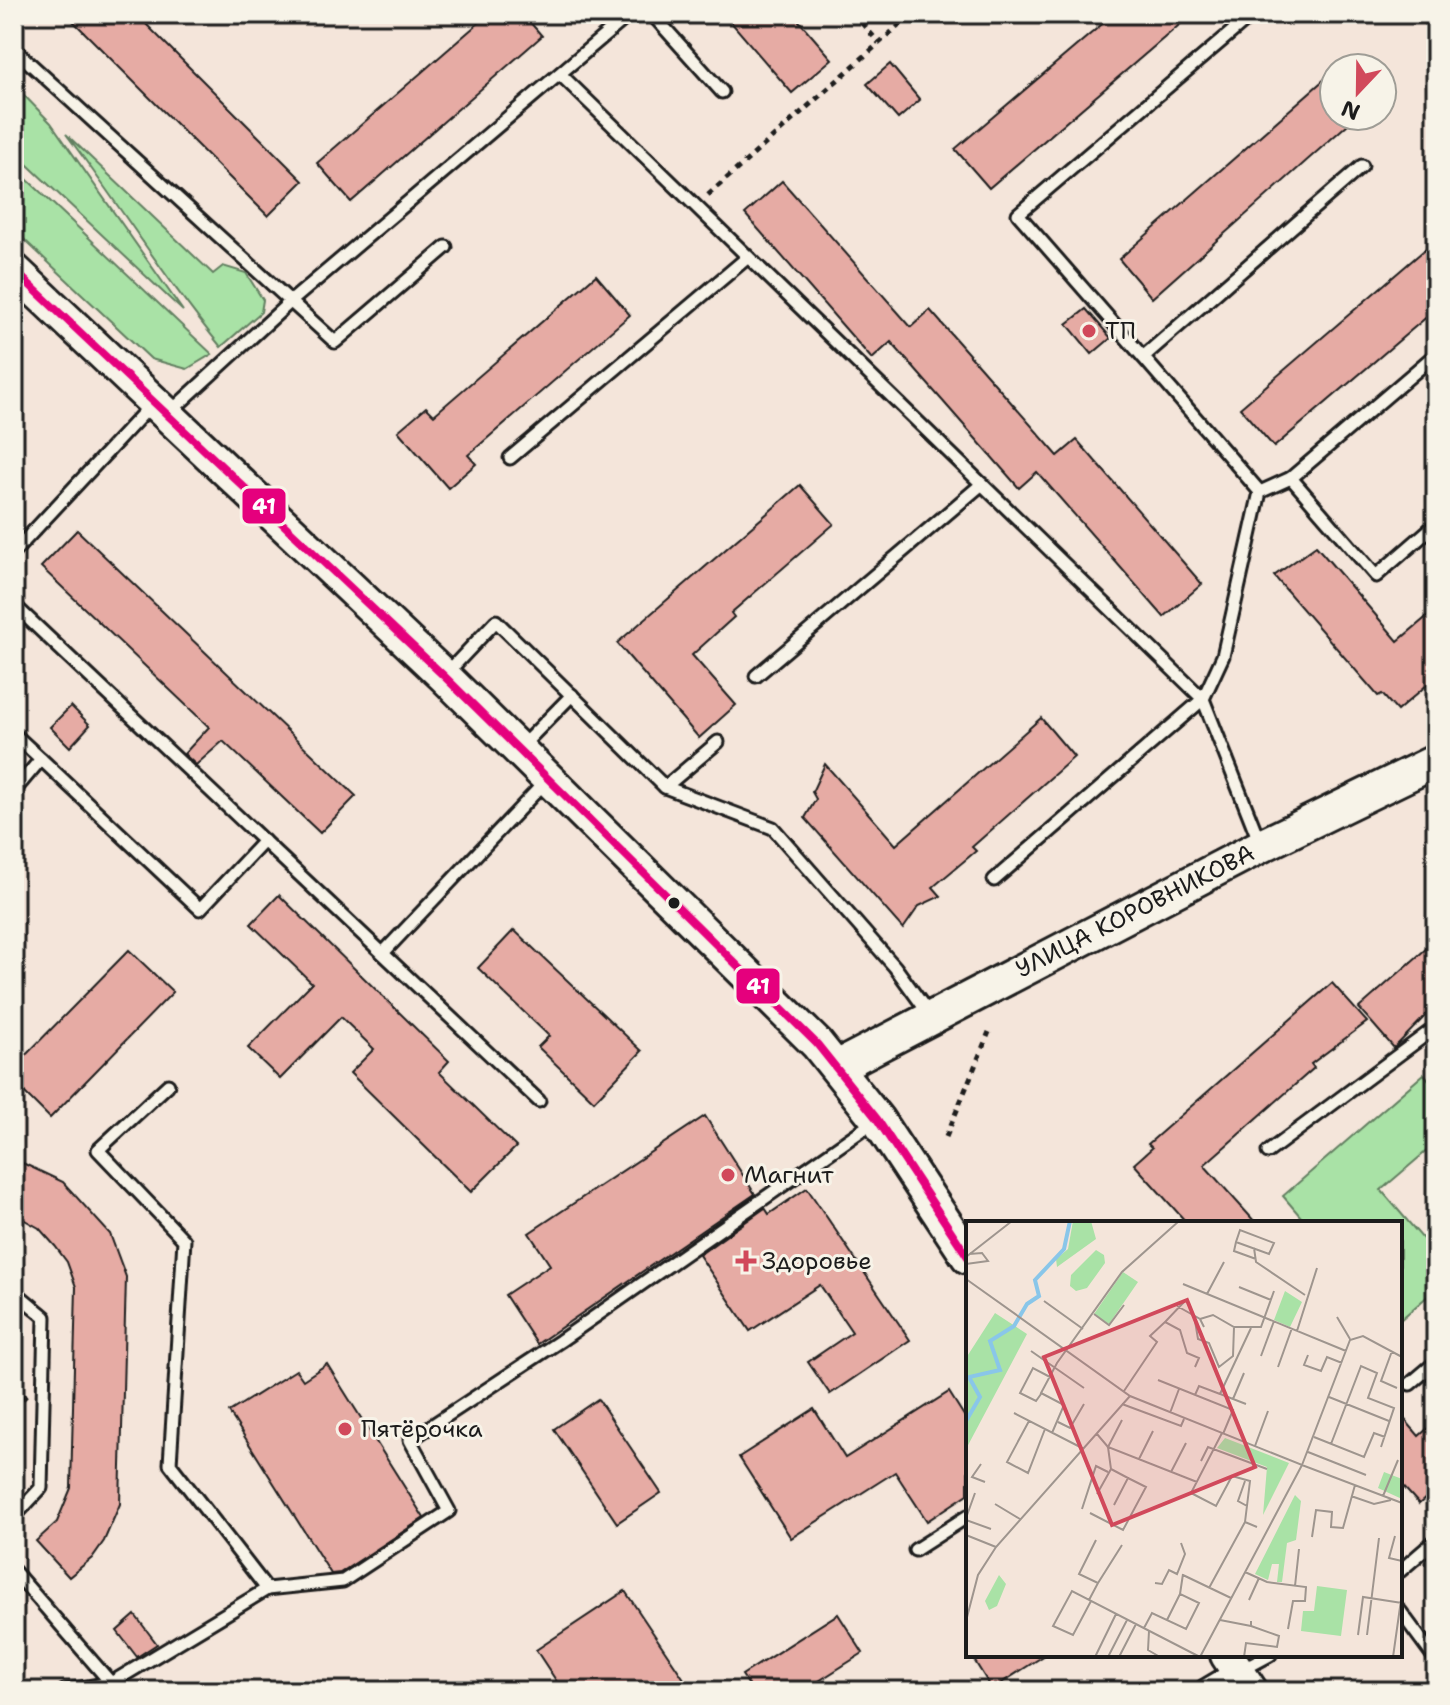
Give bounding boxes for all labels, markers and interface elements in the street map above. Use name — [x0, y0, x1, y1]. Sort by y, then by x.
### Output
north arrow — [1318, 52, 1398, 132]
text: N — [1337, 93, 1364, 127]
place label: ТП — [1105, 315, 1136, 347]
marker: ТП — [1080, 322, 1098, 340]
line badge: 41 — [241, 487, 287, 525]
text: 41 — [252, 492, 276, 521]
street label: УЛИЦА КОРОВНИКОВА — [1010, 837, 1260, 985]
unlabelled marker — [666, 895, 682, 911]
line badge: 41 — [735, 967, 781, 1005]
text: 41 — [746, 972, 770, 1001]
place label: Магнит — [744, 1159, 834, 1191]
marker: Магнит — [719, 1166, 737, 1184]
inset map — [966, 1221, 1402, 1657]
place label: Здоровье — [762, 1245, 872, 1277]
marker: Здоровье — [737, 1252, 755, 1270]
place label: Пятёрочка — [361, 1413, 483, 1445]
marker: Пятёрочка — [336, 1420, 354, 1438]

